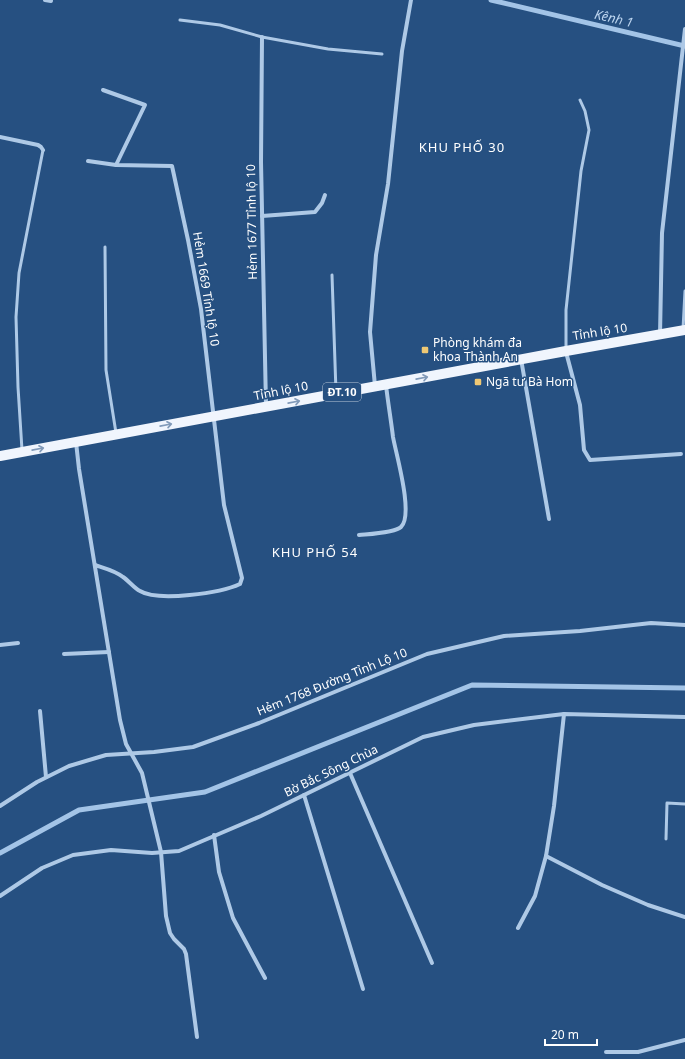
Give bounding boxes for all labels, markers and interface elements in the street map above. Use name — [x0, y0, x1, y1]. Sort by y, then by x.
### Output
water label: Kênh 1 — [593, 5, 635, 31]
district label: KHU PHỐ 30 — [419, 138, 505, 156]
street label: Hẻm 1677 Tỉnh lộ 10 — [242, 164, 261, 280]
street label: Hẻm 1669 Tỉnh lộ 10 — [189, 231, 224, 347]
street label: Tỉnh lộ 10 — [571, 319, 629, 344]
place label: Phòng khám đa khoa Thành An — [433, 334, 522, 365]
marker: Phòng khám đa khoa Thành An — [420, 345, 430, 355]
one-way arrow — [415, 373, 428, 381]
place label: Ngã tư Bà Hom — [486, 373, 573, 390]
street label: Tỉnh lộ 10 — [252, 377, 310, 404]
marker: Ngã tư Bà Hom — [473, 377, 483, 387]
road number: ĐT.10 — [323, 383, 361, 401]
one-way arrow — [287, 397, 300, 405]
one-way arrow — [159, 421, 172, 429]
one-way arrow — [31, 445, 44, 453]
district label: KHU PHỐ 54 — [272, 543, 358, 561]
street label: Hẻm 1768 Đường Tỉnh Lộ 10 — [254, 643, 410, 720]
street label: Bờ Bắc Sông Chùa — [281, 740, 381, 801]
scale bar — [545, 1021, 597, 1047]
text: 20 m — [551, 1026, 579, 1043]

